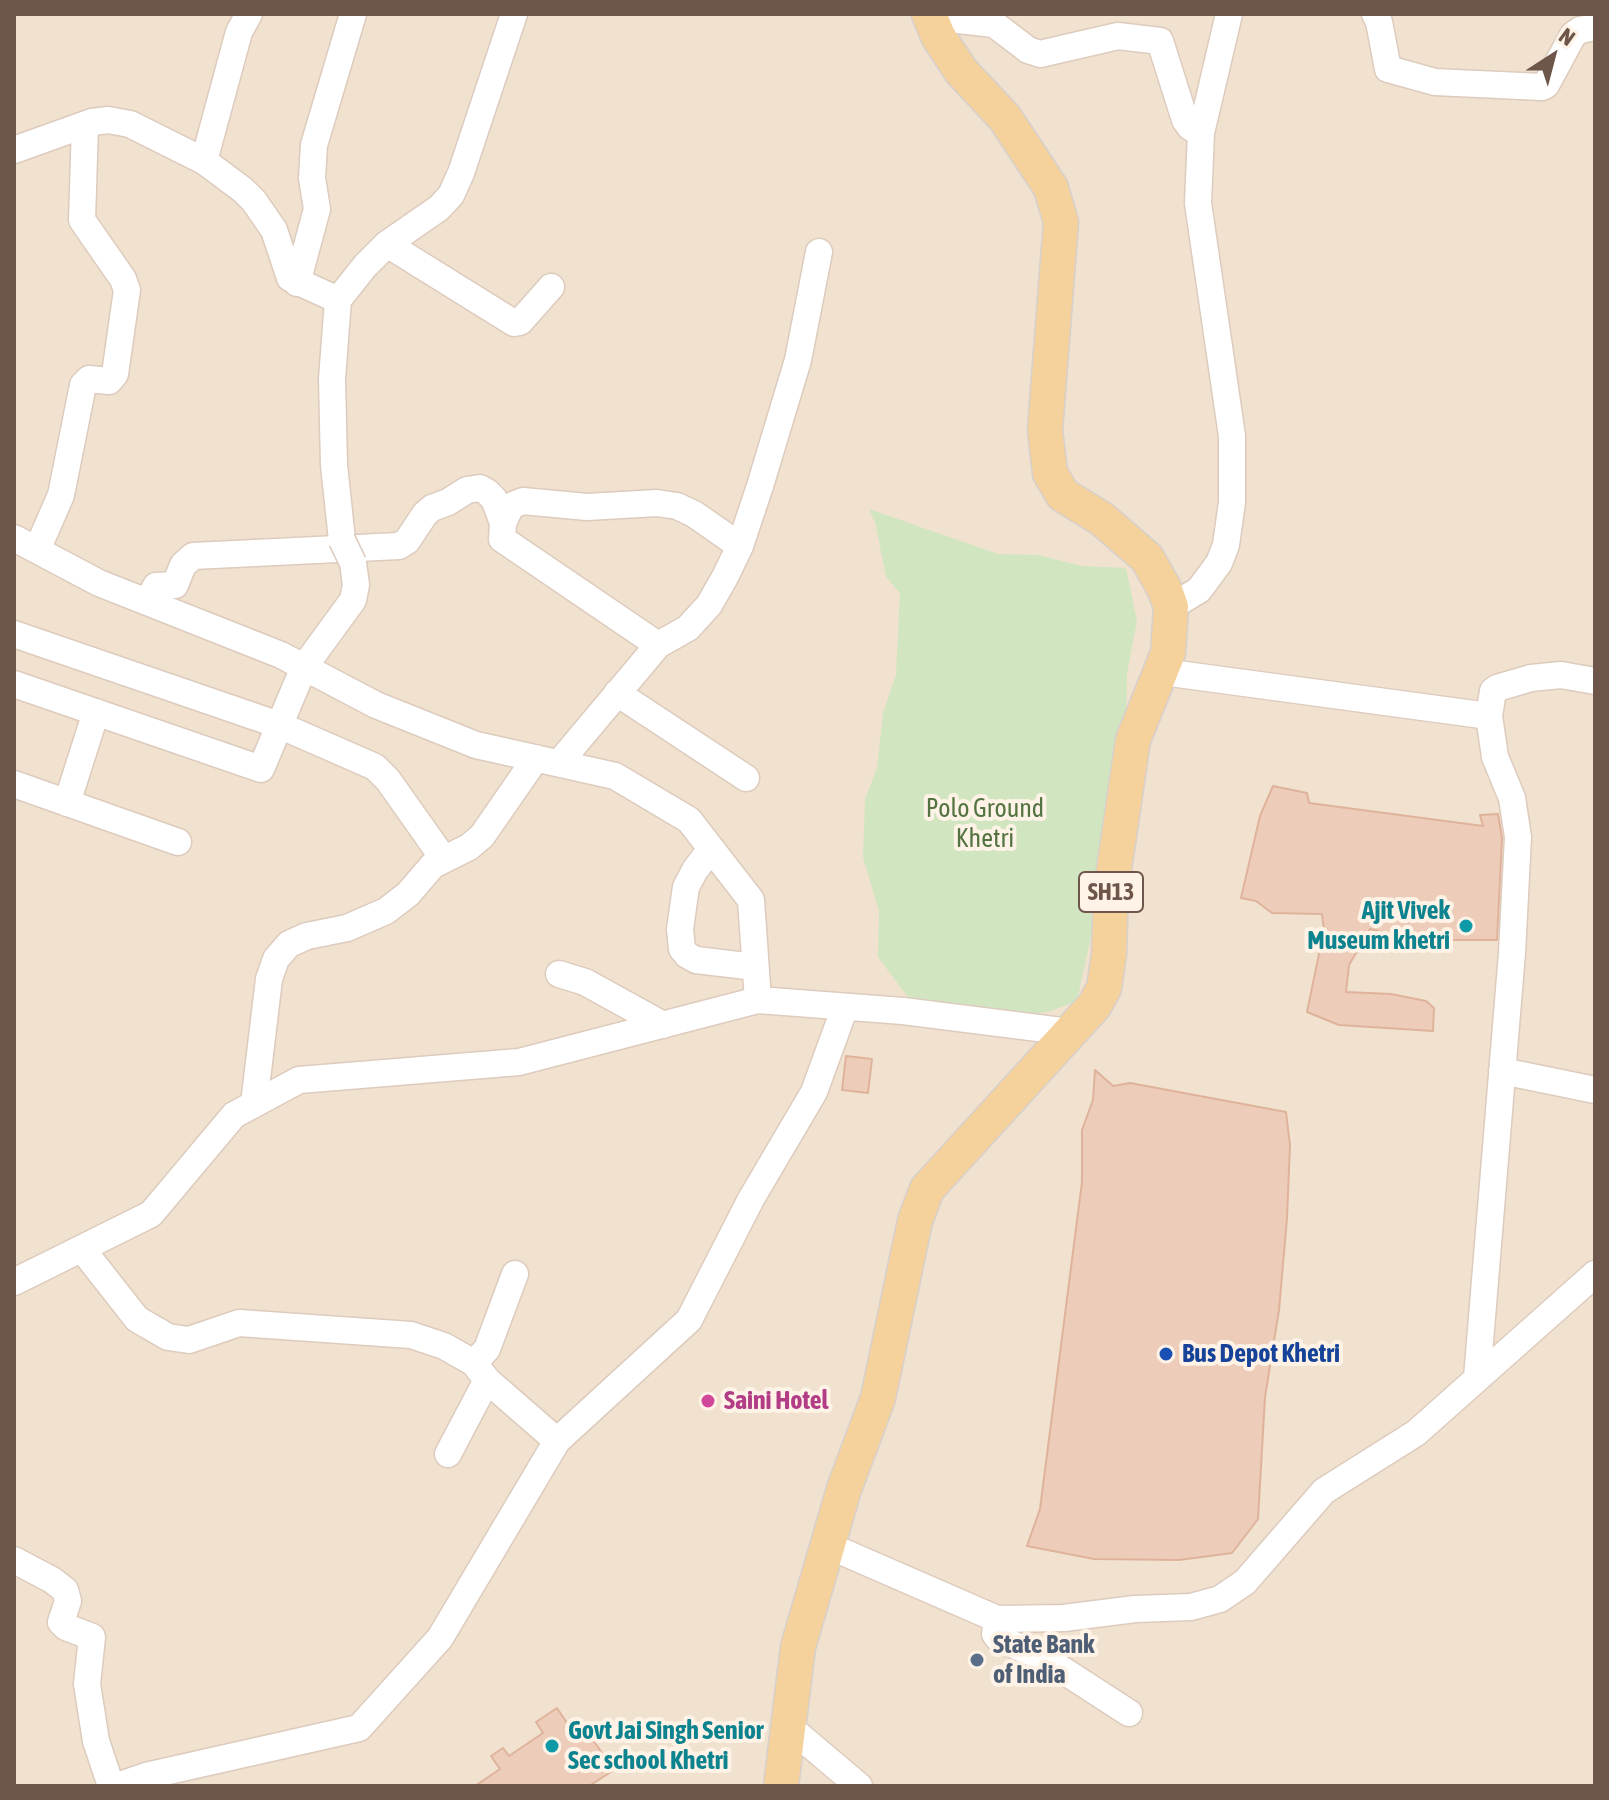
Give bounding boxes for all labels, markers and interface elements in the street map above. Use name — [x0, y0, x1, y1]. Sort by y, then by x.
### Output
north arrow — [1513, 16, 1593, 96]
text: N — [1554, 22, 1580, 51]
park label: Polo Ground Khetri — [926, 793, 1044, 854]
road number: SH13 — [1079, 872, 1143, 912]
place label: Ajit Vivek Museum khetri — [1307, 895, 1450, 956]
marker: Ajit Vivek Museum khetri — [1457, 917, 1475, 935]
place label: Bus Depot Khetri — [1182, 1338, 1340, 1370]
marker: Bus Depot Khetri — [1157, 1345, 1175, 1363]
place label: Saini Hotel — [724, 1385, 828, 1417]
marker: Saini Hotel — [699, 1392, 717, 1410]
place label: State Bank of India — [993, 1629, 1095, 1690]
marker: State Bank of India — [968, 1651, 986, 1669]
place label: Govt Jai Singh Senior Sec school Khetri — [568, 1715, 764, 1776]
marker: Govt Jai Singh Senior Sec school Khetri — [543, 1737, 561, 1755]

